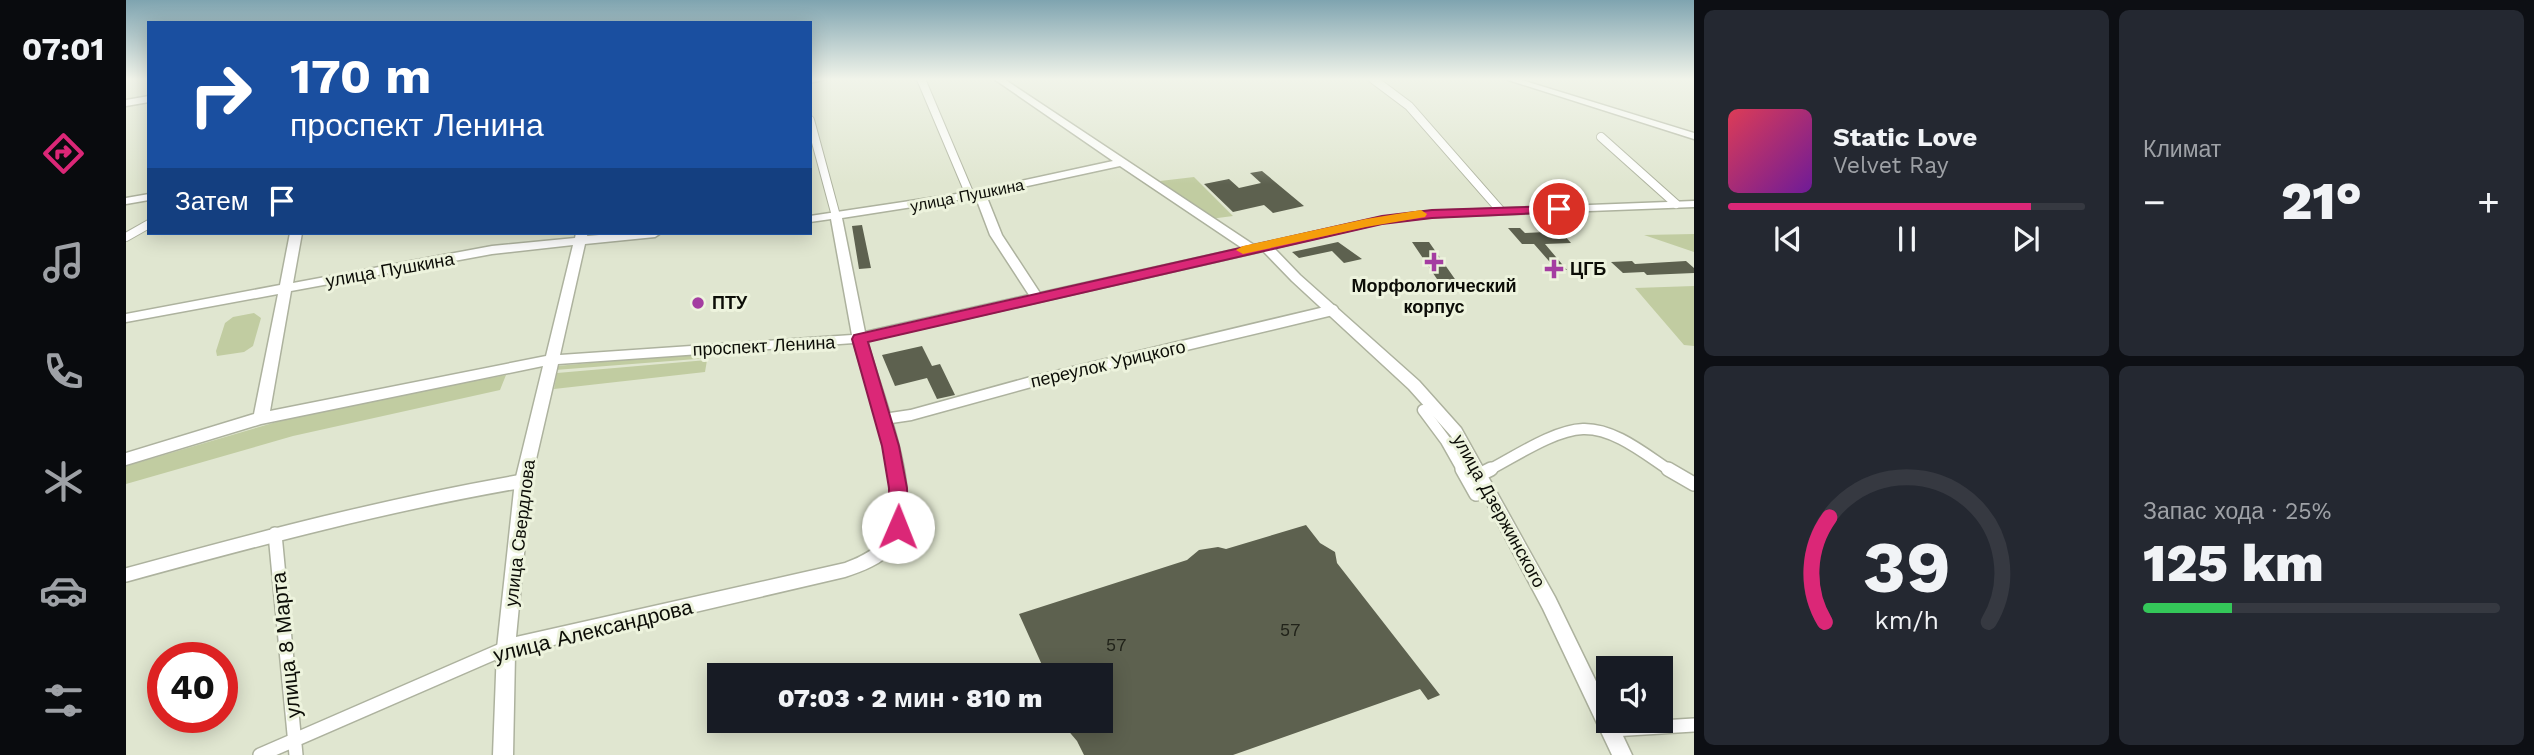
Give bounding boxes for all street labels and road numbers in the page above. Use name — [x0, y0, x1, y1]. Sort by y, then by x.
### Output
street label: улица Пушкина — [909, 175, 1026, 216]
street label: улица Пушкина — [324, 248, 457, 291]
street label: проспект Ленина — [692, 331, 837, 360]
street label: переулок Урицкого — [1028, 335, 1187, 392]
street label: улица Дзержинского — [1449, 431, 1550, 591]
street label: улица Свердлова — [500, 457, 539, 608]
street label: улица 8 Марта — [265, 570, 306, 719]
street label: улица Александрова — [491, 594, 695, 667]

